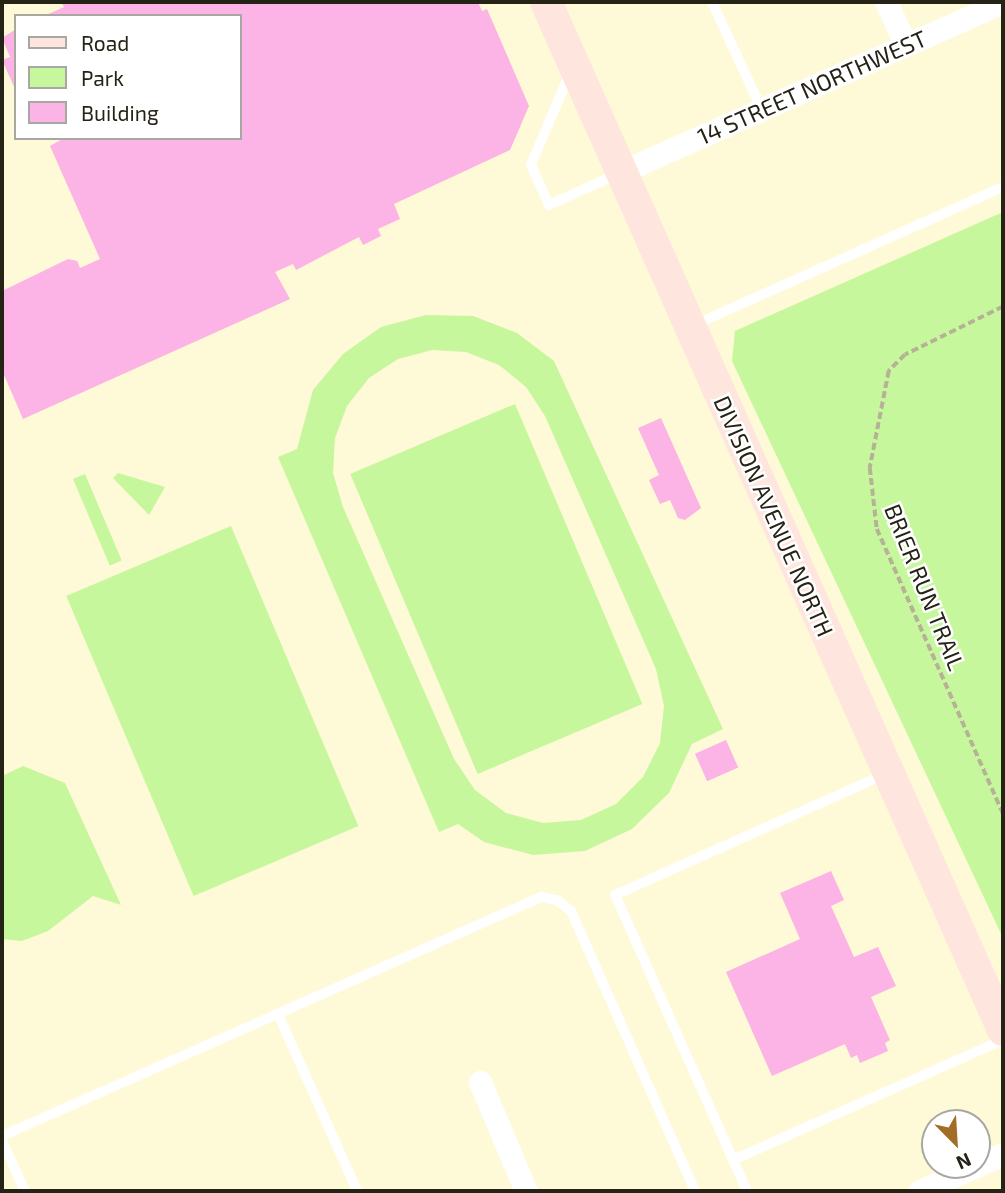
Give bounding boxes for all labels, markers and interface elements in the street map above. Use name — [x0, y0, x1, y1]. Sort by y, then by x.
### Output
legend — [14, 14, 242, 140]
street label: 14 STREET NORTHWEST — [693, 24, 931, 150]
text: Road — [81, 30, 129, 55]
text: Park — [81, 65, 124, 90]
text: Building — [81, 100, 159, 125]
street label: DIVISION AVENUE NORTH — [708, 391, 840, 641]
street label: BRIER RUN TRAIL — [879, 500, 971, 674]
north arrow — [921, 1109, 991, 1179]
text: N — [953, 1149, 975, 1175]

